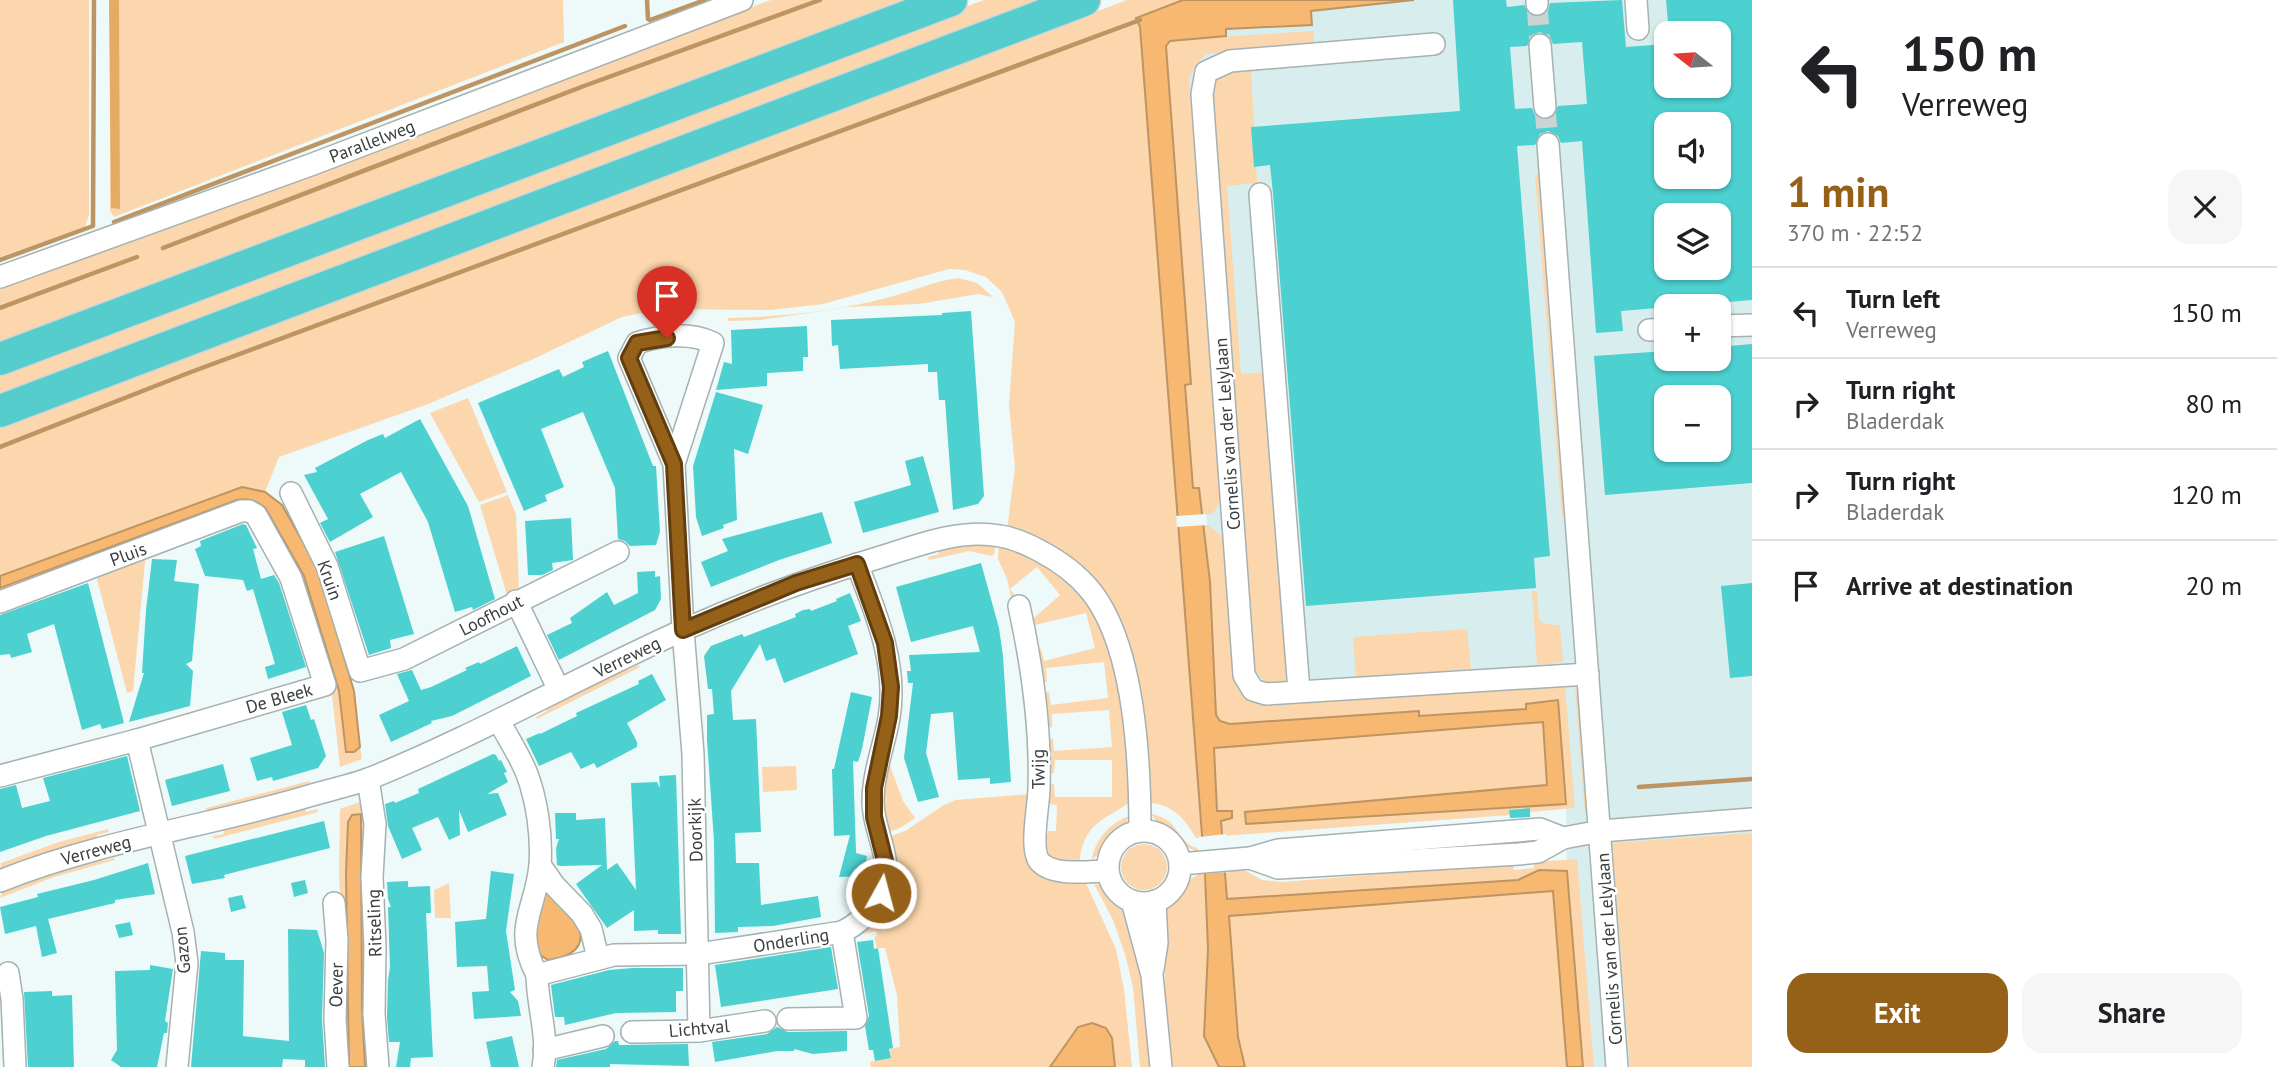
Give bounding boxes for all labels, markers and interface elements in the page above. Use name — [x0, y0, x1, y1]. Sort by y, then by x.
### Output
north arrow — [1654, 21, 1731, 98]
map controls — [1654, 21, 1731, 462]
text: 150 m — [1902, 21, 2037, 85]
icon: left — [1787, 28, 1878, 119]
text: Verreweg — [1902, 83, 2029, 125]
button: sound — [1654, 112, 1731, 189]
street label: Parallelweg — [326, 114, 418, 168]
text: 1 min — [1787, 164, 1889, 219]
button: close — [2168, 170, 2242, 244]
button: layers — [1654, 203, 1731, 280]
text: 370 m · 22:52 — [1787, 218, 1923, 247]
pin — [637, 266, 697, 338]
icon: arrive — [648, 277, 686, 315]
text: Turn left — [1846, 282, 1940, 315]
button: + — [1654, 294, 1731, 371]
icon: left — [1787, 294, 1825, 332]
text: 150 m — [2171, 296, 2242, 329]
text: Verreweg — [1846, 315, 1937, 344]
street label: Cornelis van der Lelylaan — [1209, 337, 1245, 531]
text: Turn right — [1846, 373, 1955, 406]
button: − — [1654, 385, 1731, 462]
icon: right — [1787, 385, 1825, 423]
text: 80 m — [2186, 387, 2242, 420]
text: Bladerdak — [1846, 406, 1944, 435]
text: Turn right — [1846, 464, 1955, 497]
icon: right — [1787, 476, 1825, 514]
text: 120 m — [2171, 478, 2242, 511]
text: Bladerdak — [1846, 497, 1944, 526]
street label: Pluis — [106, 537, 150, 571]
street label: Kruin — [312, 557, 348, 603]
icon: arrive — [1787, 567, 1825, 605]
text: Arrive at destination — [1846, 569, 2073, 602]
text: 20 m — [2186, 569, 2242, 602]
street label: Loofhout — [455, 589, 527, 641]
street label: Verreweg — [589, 631, 664, 683]
street label: De Bleek — [243, 677, 315, 718]
street label: Twijg — [1026, 749, 1050, 789]
street label: Doorkijk — [682, 797, 708, 862]
street label: Verreweg — [58, 830, 133, 871]
street label: Cornelis van der Lelylaan — [1591, 852, 1627, 1046]
position arrow — [844, 856, 918, 930]
street label: Ritseling — [361, 889, 387, 957]
street label: Onderling — [751, 923, 831, 957]
street label: Gazon — [168, 925, 196, 975]
street label: Oever — [324, 962, 348, 1008]
button: Exit — [1787, 973, 2008, 1053]
button: Share — [2022, 973, 2242, 1053]
street label: Lichtval — [668, 1014, 731, 1042]

